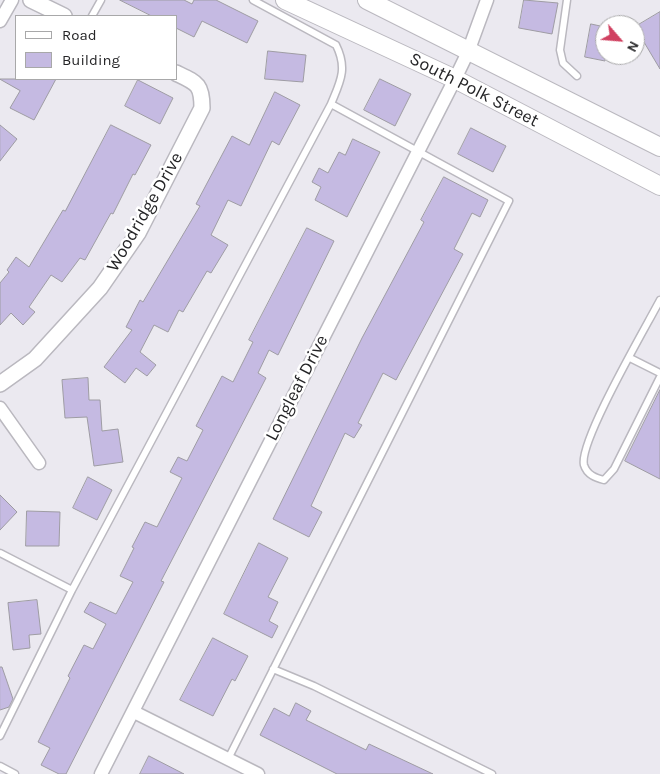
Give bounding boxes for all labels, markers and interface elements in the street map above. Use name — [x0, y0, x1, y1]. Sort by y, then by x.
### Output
legend — [15, 15, 178, 80]
north arrow — [595, 15, 645, 65]
text: Road — [62, 26, 97, 44]
text: N — [623, 38, 643, 55]
street label: South Polk Street — [406, 48, 542, 132]
text: Building — [62, 51, 120, 69]
street label: Woodridge Drive — [102, 149, 188, 275]
street label: Longleaf Drive — [261, 331, 333, 445]

